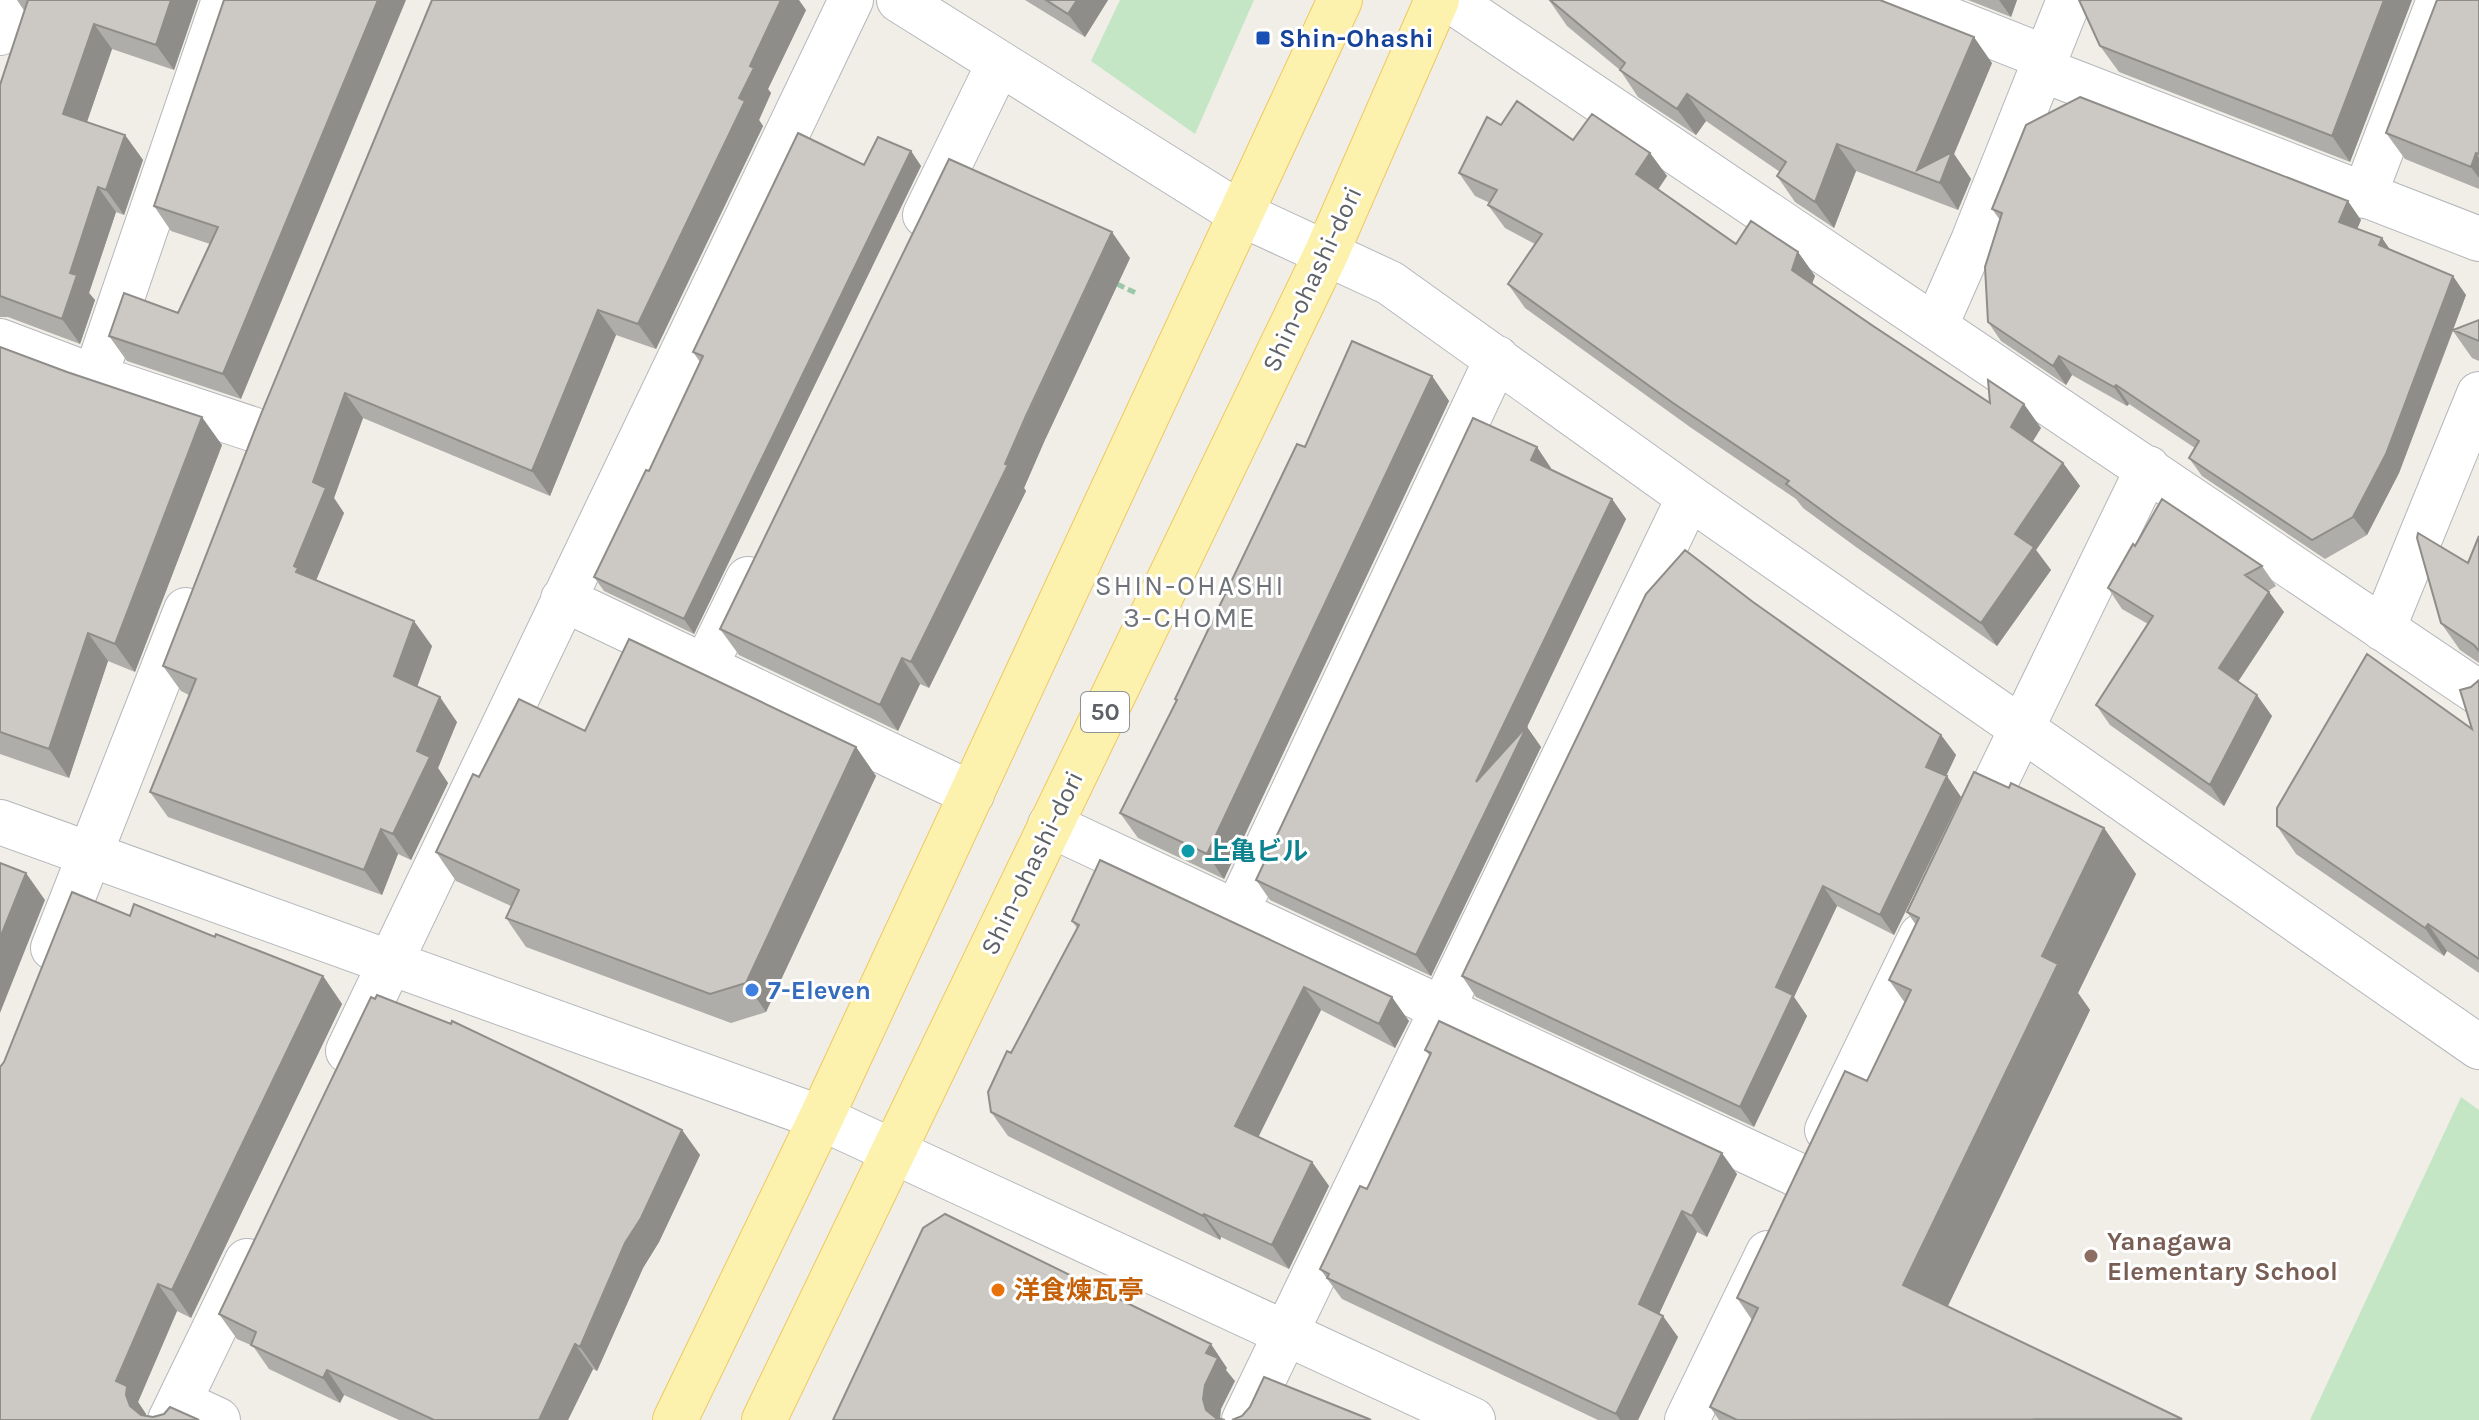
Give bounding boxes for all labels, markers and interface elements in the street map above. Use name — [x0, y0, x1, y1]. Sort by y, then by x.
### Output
place label: Shin-Ohashi — [1279, 23, 1434, 54]
marker: Shin-Ohashi — [1254, 29, 1272, 47]
street label: Shin-ohashi-dori — [1255, 181, 1369, 377]
district label: SHIN-OHASHI 3-CHOME — [1095, 569, 1285, 634]
road number: 50 — [1081, 692, 1129, 732]
street label: Shin-ohashi-dori — [974, 766, 1090, 960]
place label: 上亀ビル — [1204, 836, 1308, 867]
marker: 上亀ビル — [1179, 842, 1197, 860]
place label: 7-Eleven — [768, 975, 871, 1006]
marker: 7-Eleven — [743, 981, 761, 999]
place label: Yanagawa Elementary School — [2107, 1226, 2338, 1287]
marker: Yanagawa Elementary School — [2082, 1247, 2100, 1265]
place label: 洋食煉瓦亭 — [1014, 1275, 1144, 1306]
marker: 洋食煉瓦亭 — [989, 1281, 1007, 1299]

